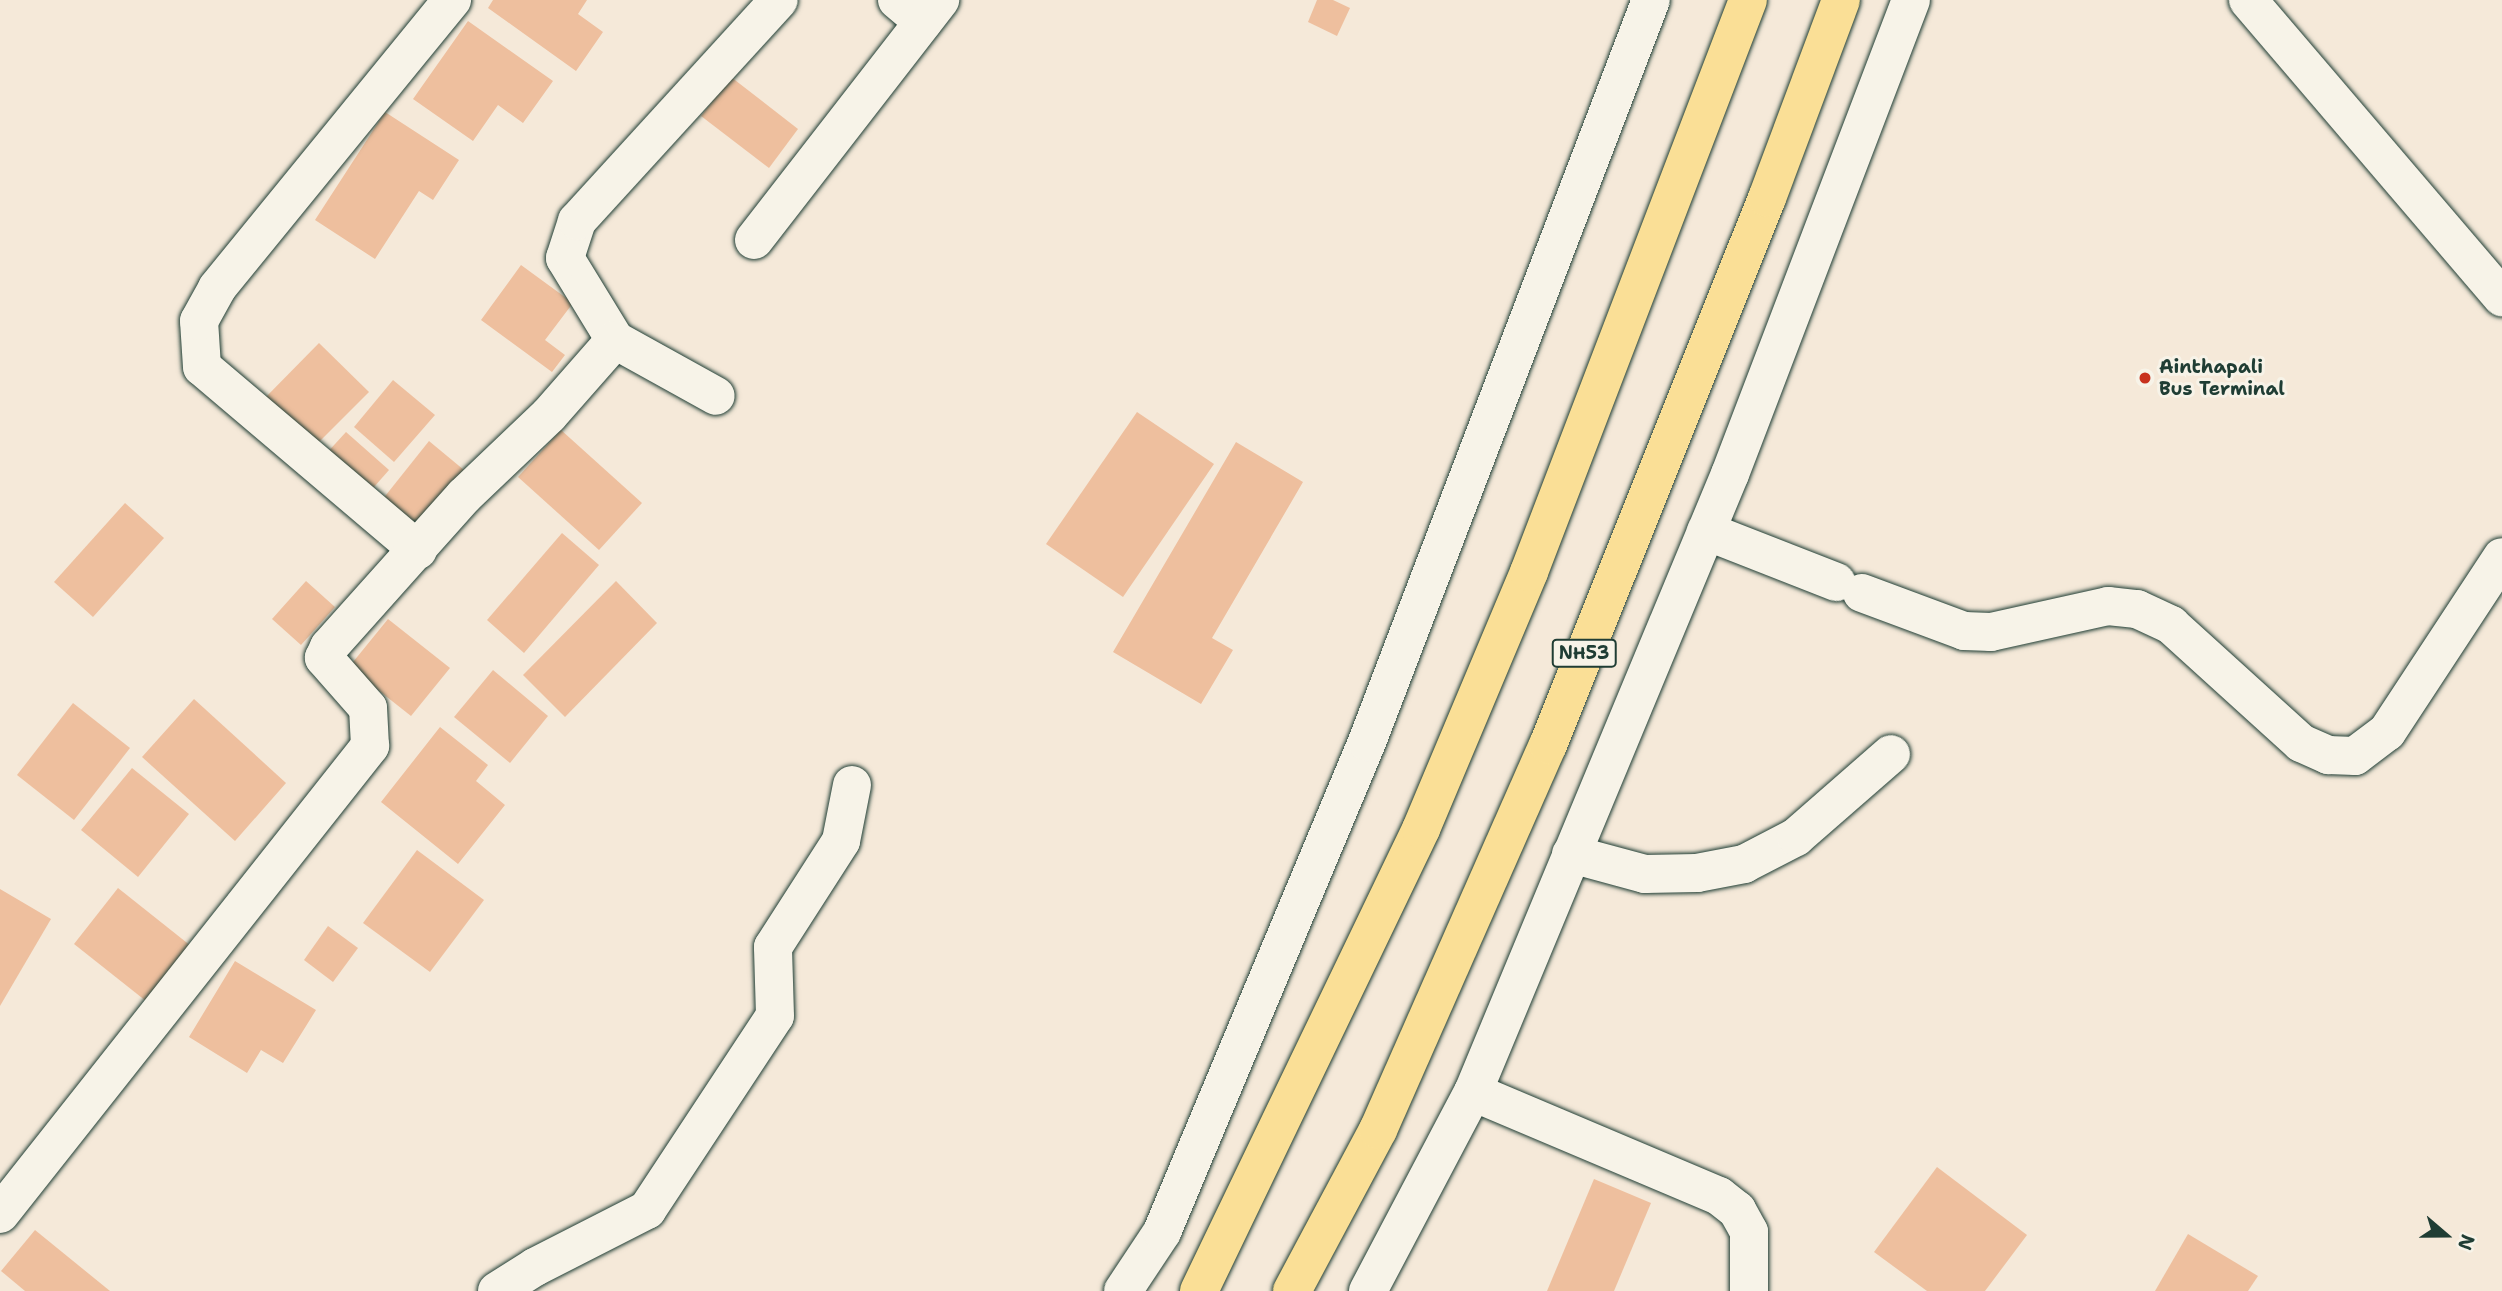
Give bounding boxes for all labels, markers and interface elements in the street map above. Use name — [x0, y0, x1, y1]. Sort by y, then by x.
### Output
place label: Ainthapali Bus Terminal — [2159, 356, 2285, 400]
marker: Ainthapali Bus Terminal — [2137, 370, 2153, 386]
road number: NH53 — [1551, 638, 1617, 668]
north arrow — [2411, 1200, 2481, 1270]
text: N — [2452, 1231, 2481, 1254]

